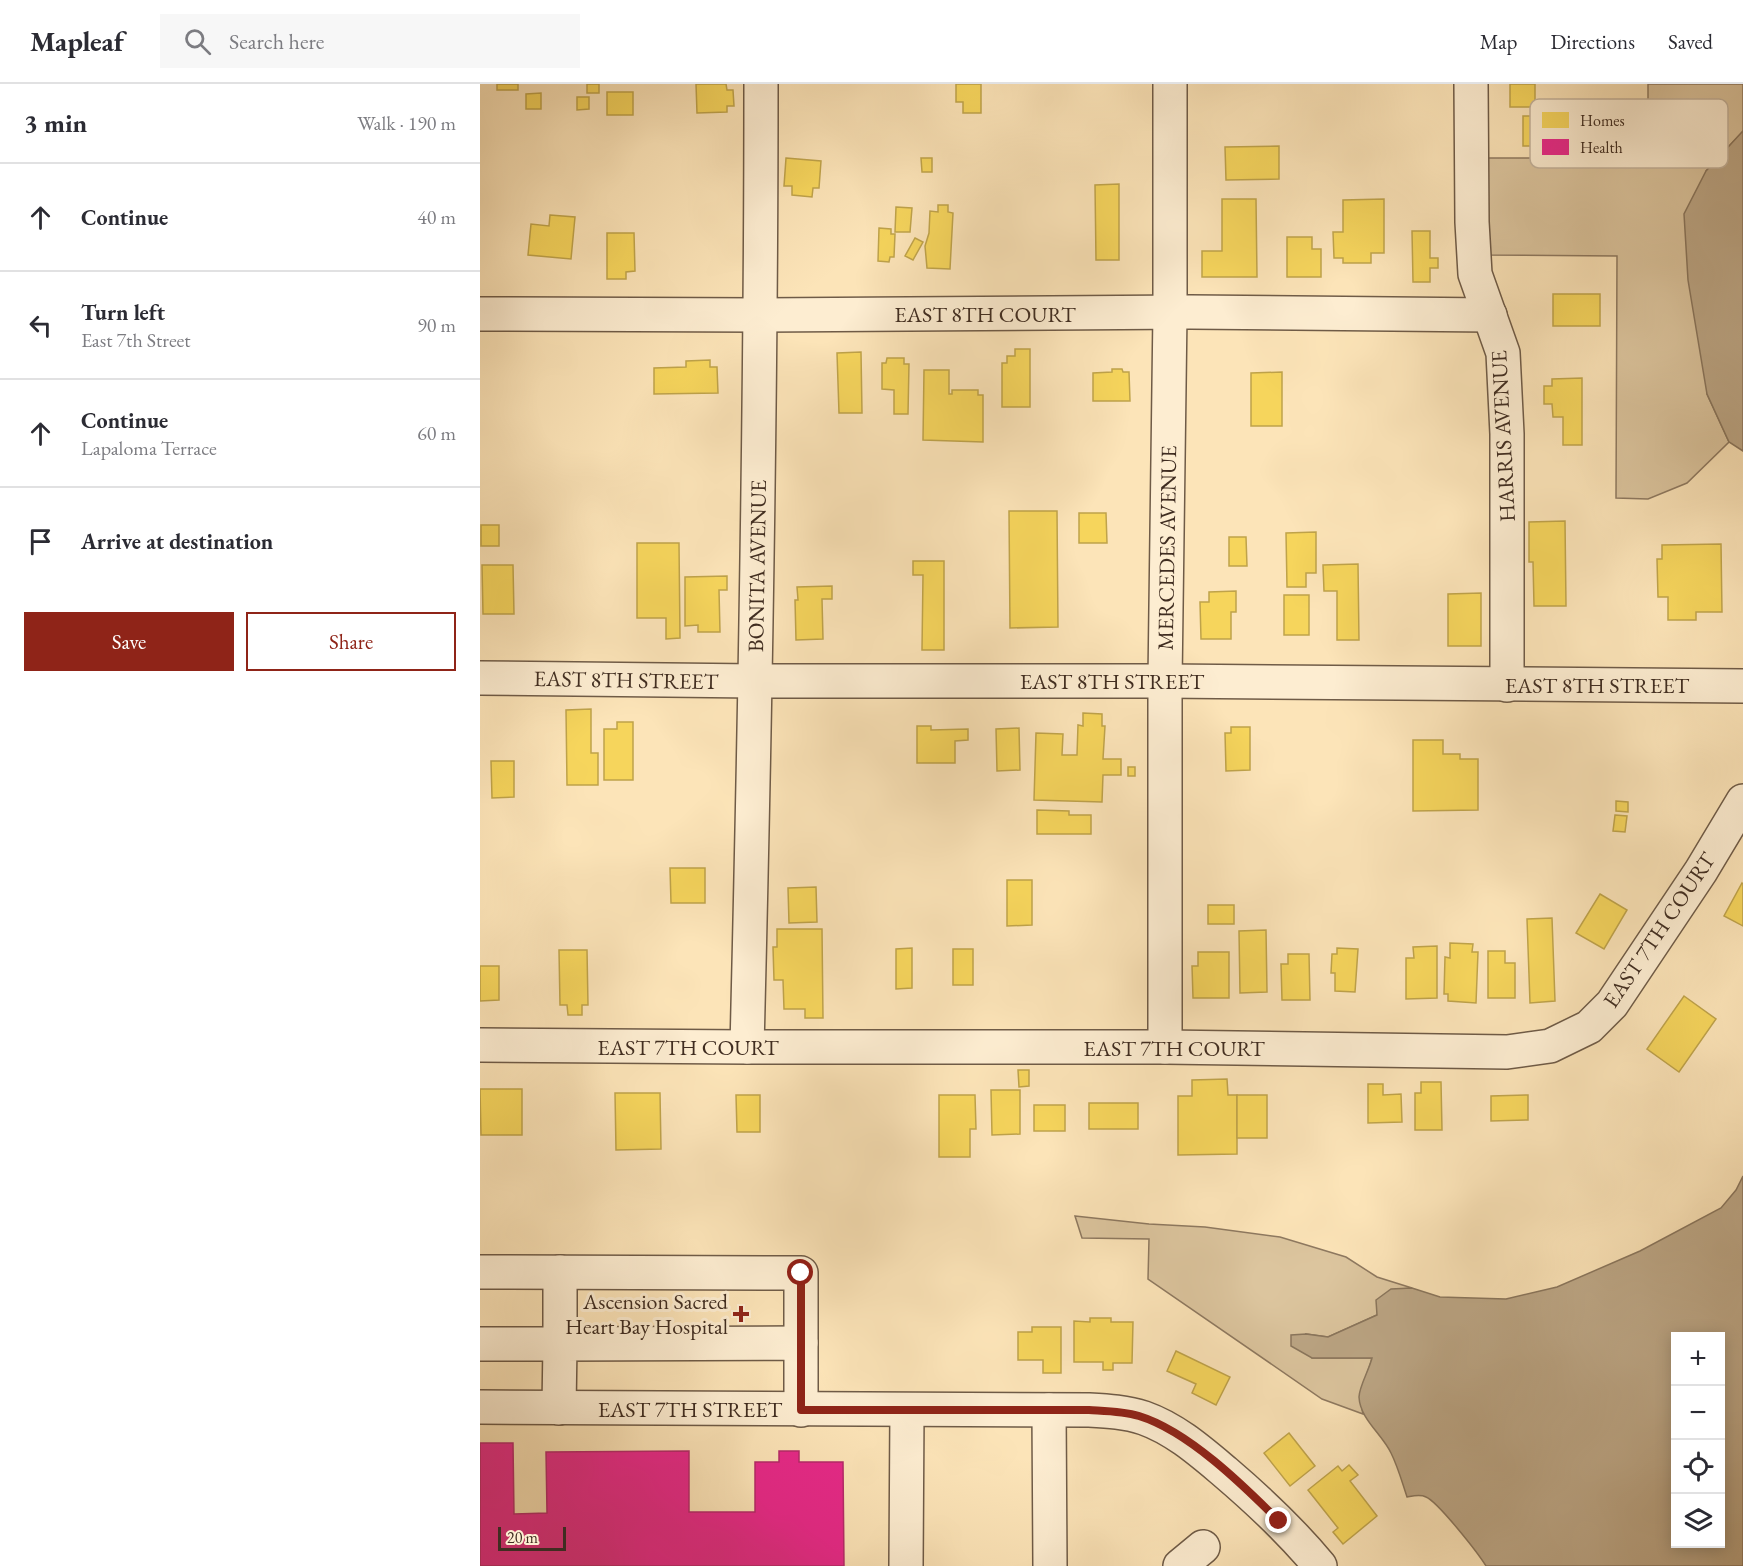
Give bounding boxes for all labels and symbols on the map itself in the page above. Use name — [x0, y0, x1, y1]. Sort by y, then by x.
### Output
legend — [1530, 99, 1728, 168]
text: Homes — [1580, 110, 1625, 131]
text: Health — [1580, 137, 1623, 158]
street label: EAST 8TH COURT — [894, 300, 1076, 329]
street label: HARRIS AVENUE — [1484, 349, 1522, 523]
street label: MERCEDES AVENUE — [1151, 445, 1183, 651]
street label: BONITA AVENUE — [741, 480, 773, 652]
street label: EAST 8TH STREET — [533, 664, 719, 696]
street label: EAST 8TH STREET — [1020, 667, 1205, 696]
street label: EAST 8TH STREET — [1505, 671, 1690, 700]
street label: EAST 7TH COURT — [1596, 846, 1722, 1013]
street label: EAST 7TH COURT — [597, 1033, 779, 1062]
street label: EAST 7TH COURT — [1083, 1034, 1265, 1063]
route start — [787, 1259, 813, 1285]
place label: Ascension Sacred Heart Bay Hospital — [565, 1287, 729, 1341]
marker: Ascension Sacred Heart Bay Hospital — [732, 1305, 750, 1323]
street label: EAST 7TH STREET — [598, 1395, 783, 1424]
route end — [1265, 1507, 1291, 1533]
scale bar — [498, 1524, 566, 1552]

